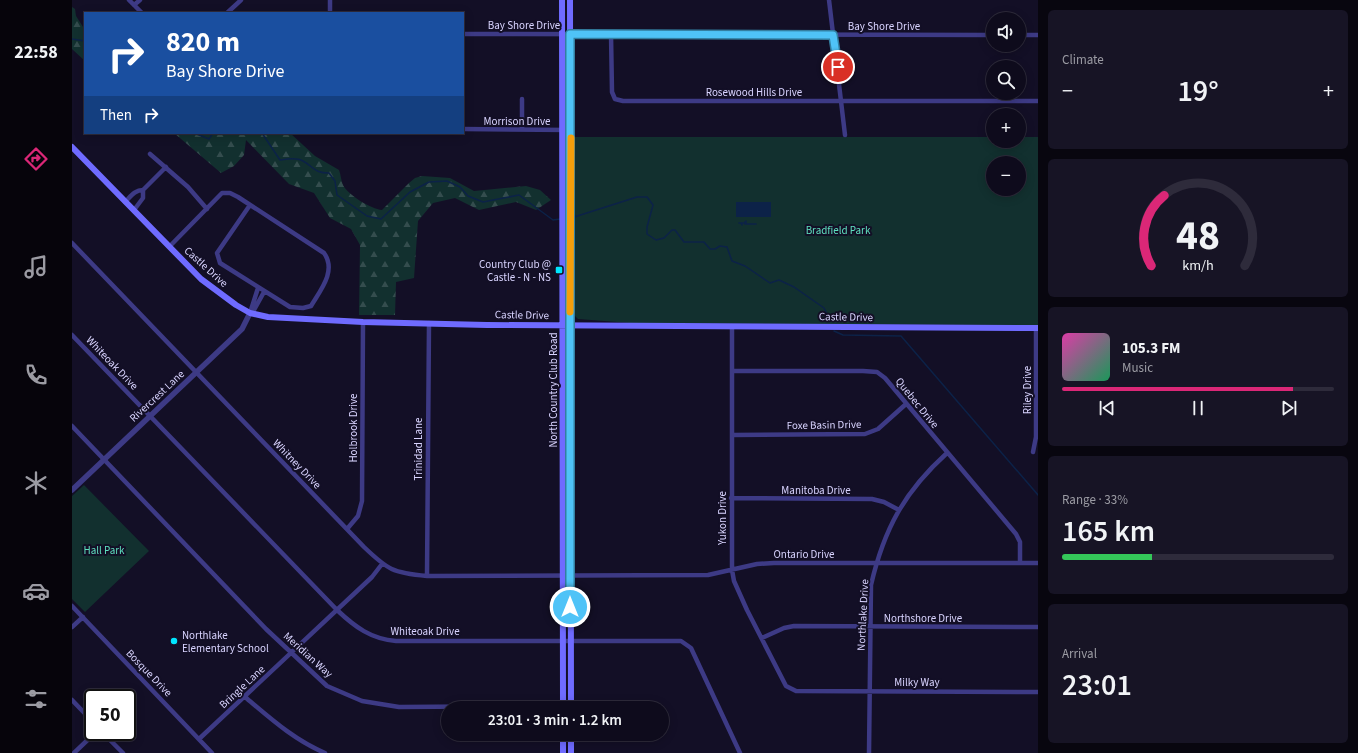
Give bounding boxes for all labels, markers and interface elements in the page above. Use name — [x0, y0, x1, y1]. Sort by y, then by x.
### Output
map controls — [986, 12, 1026, 196]
button: sound — [986, 12, 1026, 52]
street label: Bay Shore Drive — [488, 18, 561, 33]
street label: Bay Shore Drive — [848, 19, 921, 34]
text: 820 m — [166, 22, 240, 62]
icon: right — [100, 28, 152, 80]
text: 22:58 — [14, 40, 58, 65]
pin — [821, 50, 855, 84]
text: Climate — [1062, 51, 1104, 69]
icon: arrive — [827, 56, 849, 78]
text: Bay Shore Drive — [166, 59, 284, 84]
button: search — [986, 60, 1026, 100]
text: 19° — [1177, 70, 1219, 113]
text: − — [1062, 75, 1073, 107]
text: + — [1323, 75, 1334, 107]
street label: Rosewood Hills Drive — [706, 85, 803, 100]
icon: right — [140, 104, 162, 126]
text: Then — [100, 105, 132, 126]
button: + — [986, 108, 1026, 148]
street label: Morrison Drive — [484, 114, 551, 129]
icon: directions — [22, 145, 50, 173]
button: − — [986, 156, 1026, 196]
text: 48 — [1176, 206, 1220, 266]
park label: Bradfield Park — [806, 223, 871, 238]
street label: Castle Drive — [181, 243, 232, 291]
icon: music — [22, 253, 50, 281]
text: km/h — [1182, 254, 1214, 275]
place label: Country Club @ Castle - N - NS — [479, 257, 551, 285]
marker: Country Club @ Castle - N - NS — [554, 265, 564, 275]
street label: Castle Drive — [495, 307, 550, 323]
street label: Castle Drive — [819, 309, 874, 325]
street label: North Country Club Road — [546, 332, 561, 448]
street label: Whiteoak Drive — [83, 333, 142, 393]
text: 105.3 FM — [1122, 338, 1180, 359]
text: Music — [1122, 359, 1153, 377]
icon: phone — [22, 361, 50, 389]
street label: Riley Drive — [1020, 365, 1035, 414]
street label: Rivercrest Lane — [126, 366, 188, 425]
street label: Quebec Drive — [892, 374, 942, 432]
street label: Holbrook Drive — [346, 393, 361, 463]
icon: previous — [1096, 397, 1118, 419]
icon: pause — [1187, 397, 1209, 419]
icon: next — [1278, 397, 1300, 419]
street label: Trinidad Lane — [411, 417, 426, 480]
street label: Foxe Basin Drive — [786, 417, 862, 433]
street label: Whitney Drive — [269, 436, 325, 493]
icon: climate — [22, 469, 50, 497]
street label: Manitoba Drive — [781, 483, 851, 498]
street label: Yukon Drive — [715, 490, 730, 546]
text: Range · 33% — [1062, 491, 1128, 509]
text: 165 km — [1062, 510, 1155, 553]
park label: Hall Park — [83, 543, 125, 558]
street label: Ontario Drive — [774, 547, 835, 562]
icon: car — [22, 577, 50, 605]
street label: Northlake Drive — [854, 578, 872, 651]
position arrow — [549, 586, 591, 628]
street label: Northshore Drive — [884, 611, 963, 626]
street label: Whiteoak Drive — [390, 624, 460, 639]
place label: Northlake Elementary School — [182, 628, 269, 656]
street label: Meridian Way — [280, 629, 336, 681]
marker: Northlake Elementary School — [169, 636, 179, 646]
text: Arrival — [1062, 645, 1097, 663]
street label: Bosque Drive — [123, 646, 176, 700]
street label: Bringle Lane — [216, 662, 268, 712]
text: 23:01 — [1062, 664, 1132, 707]
street label: Milky Way — [894, 675, 940, 690]
icon: filters — [22, 685, 50, 713]
speed limit sign: 50 — [84, 689, 136, 741]
text: 23:01 · 3 min · 1.2 km — [488, 710, 622, 731]

